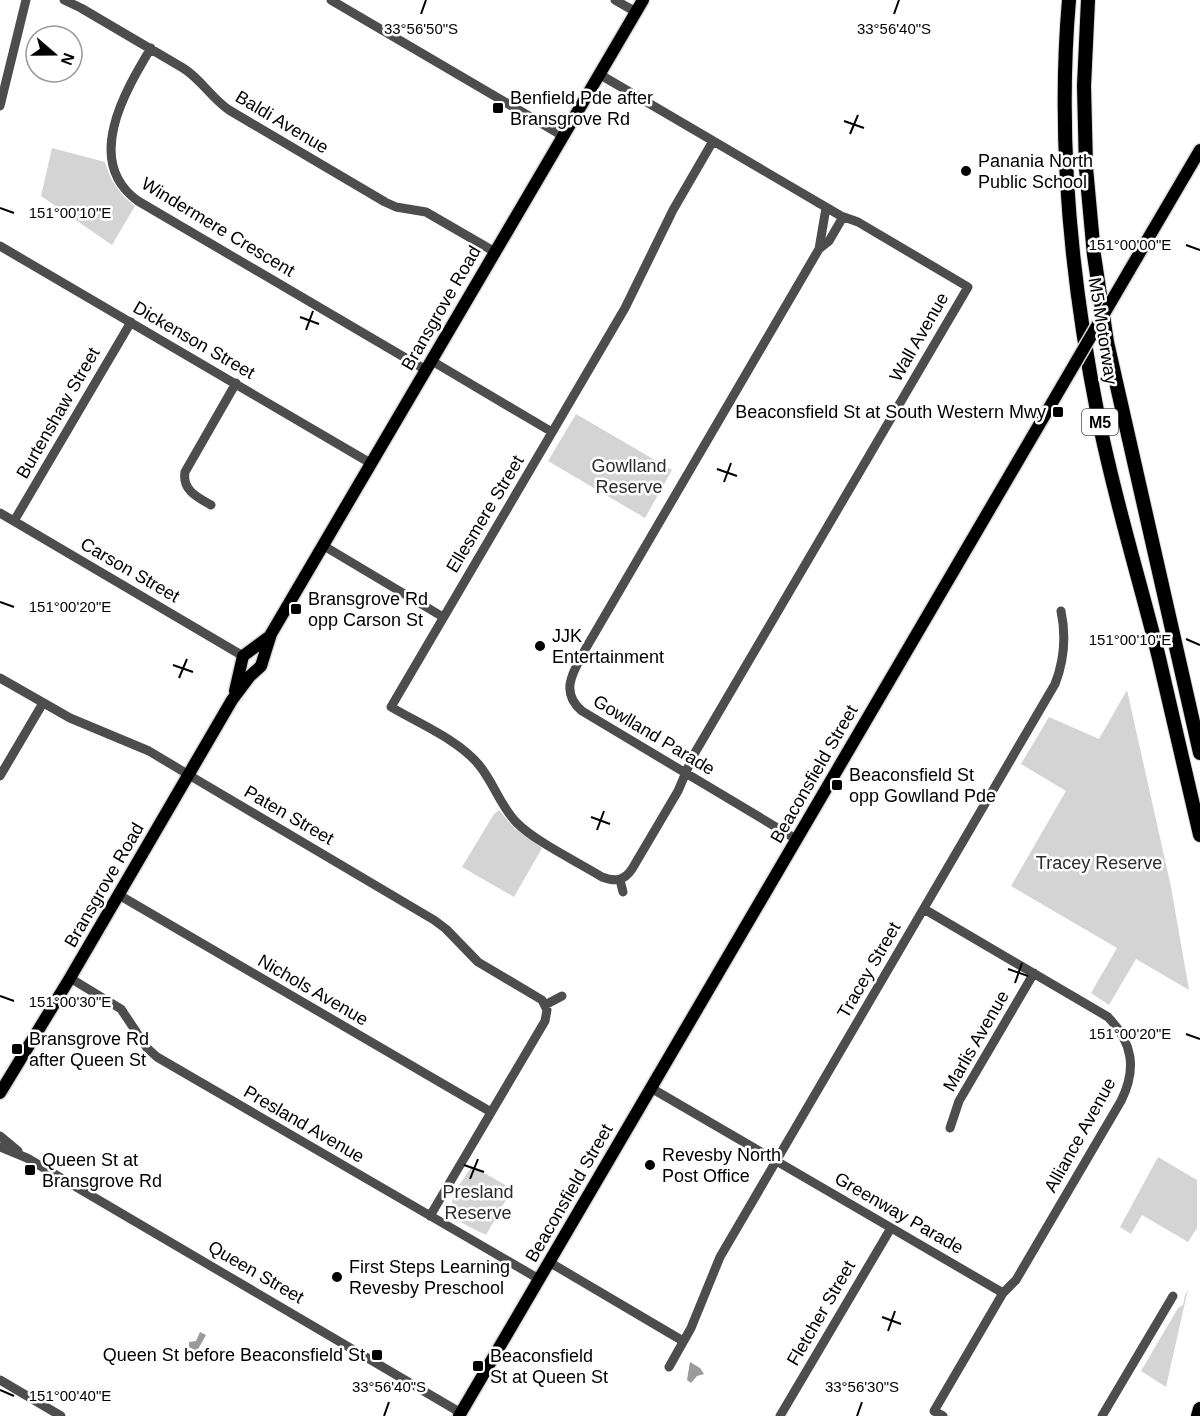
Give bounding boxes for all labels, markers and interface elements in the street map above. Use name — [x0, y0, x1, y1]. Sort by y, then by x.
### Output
text: 33°56'50"S — [384, 20, 458, 37]
text: 33°56'40"S — [857, 20, 931, 37]
north arrow — [24, 24, 84, 84]
text: N — [58, 51, 78, 67]
street label: Baldi Avenue — [232, 86, 332, 158]
place label: Benfield Pde after Bransgrove Rd — [510, 88, 653, 129]
marker: Benfield Pde after Bransgrove Rd — [491, 101, 505, 115]
place label: Panania North Public School — [978, 151, 1093, 192]
marker: Panania North Public School — [959, 164, 973, 178]
street label: Windermere Crescent — [138, 173, 298, 281]
text: 151°00'10"E — [29, 204, 111, 221]
text: 151°00'00"E — [1089, 236, 1171, 253]
street label: Bransgrove Road — [397, 242, 485, 374]
street label: M5 Motorway — [1085, 276, 1121, 386]
street label: Wall Avenue — [886, 289, 952, 385]
street label: Dickenson Street — [130, 297, 258, 383]
street label: Burtenshaw Street — [12, 344, 104, 482]
place label: Beaconsfield St at South Western Mwy — [735, 402, 1046, 422]
marker: Beaconsfield St at South Western Mwy — [1051, 405, 1065, 419]
road number: M5 — [1082, 409, 1118, 435]
street label: Ellesmere Street — [442, 452, 528, 576]
park label: Gowlland Reserve — [591, 456, 667, 497]
street label: Carson Street — [77, 534, 183, 606]
place label: Bransgrove Rd opp Carson St — [308, 589, 428, 630]
text: 151°00'20"E — [29, 598, 111, 615]
marker: Bransgrove Rd opp Carson St — [289, 602, 303, 616]
place label: JJK Entertainment — [552, 626, 664, 667]
text: 151°00'10"E — [1089, 631, 1171, 648]
marker: JJK Entertainment — [533, 639, 547, 653]
street label: Gowlland Parade — [590, 691, 718, 779]
street label: Beaconsfield Street — [766, 701, 862, 847]
place label: Beaconsfield St opp Gowlland Pde — [849, 765, 996, 806]
marker: Beaconsfield St opp Gowlland Pde — [830, 778, 844, 792]
street label: Paten Street — [241, 781, 337, 849]
street label: Bransgrove Road — [60, 819, 148, 951]
park label: Tracey Reserve — [1036, 853, 1162, 873]
street label: Tracey Street — [833, 919, 905, 1021]
street label: Nichols Avenue — [254, 950, 372, 1030]
street label: Marlis Avenue — [939, 987, 1013, 1095]
text: 151°00'30"E — [29, 993, 111, 1010]
text: 151°00'20"E — [1089, 1025, 1171, 1042]
place label: Bransgrove Rd after Queen St — [29, 1029, 149, 1070]
marker: Bransgrove Rd after Queen St — [10, 1042, 24, 1056]
street label: Alliance Avenue — [1040, 1074, 1120, 1196]
street label: Presland Avenue — [240, 1081, 368, 1167]
street label: Beaconsfield Street — [521, 1120, 617, 1266]
place label: Revesby North Post Office — [662, 1145, 781, 1186]
place label: Queen St at Bransgrove Rd — [42, 1150, 162, 1191]
marker: Revesby North Post Office — [643, 1158, 657, 1172]
marker: Queen St at Bransgrove Rd — [23, 1163, 37, 1177]
street label: Greenway Parade — [831, 1168, 967, 1258]
park label: Presland Reserve — [442, 1182, 514, 1223]
street label: Queen Street — [205, 1237, 307, 1307]
place label: First Steps Learning Revesby Preschool — [349, 1257, 510, 1298]
street label: Fletcher Street — [783, 1257, 859, 1369]
marker: First Steps Learning Revesby Preschool — [330, 1270, 344, 1284]
place label: Queen St before Beaconsfield St — [103, 1345, 365, 1365]
place label: Beaconsfield St at Queen St — [490, 1346, 608, 1387]
marker: Queen St before Beaconsfield St — [370, 1348, 384, 1362]
marker: Beaconsfield St at Queen St — [471, 1359, 485, 1373]
text: 33°56'40"S — [352, 1378, 426, 1395]
text: 33°56'30"S — [825, 1378, 899, 1395]
text: 151°00'40"E — [29, 1387, 111, 1404]

